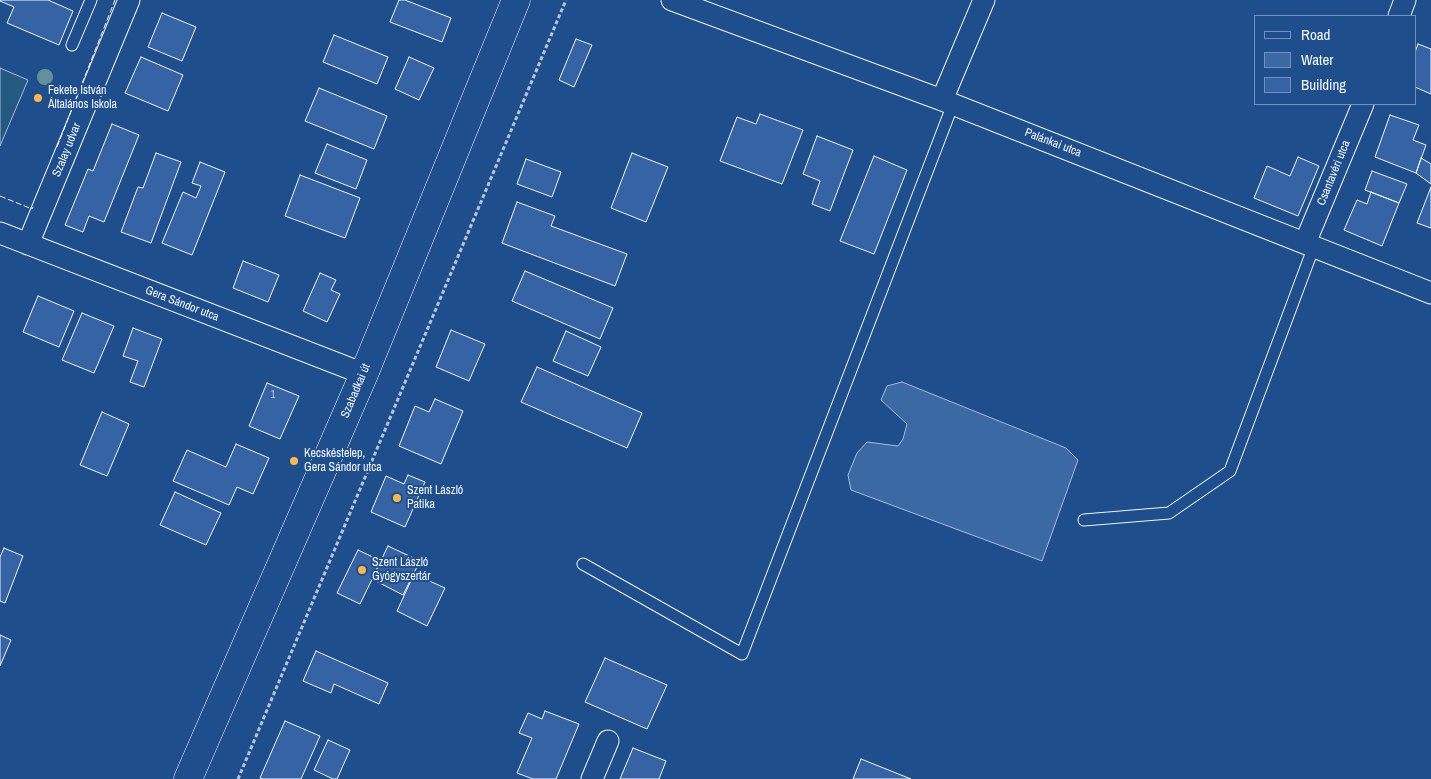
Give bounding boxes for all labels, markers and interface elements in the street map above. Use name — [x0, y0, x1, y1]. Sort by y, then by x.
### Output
legend — [1254, 15, 1416, 105]
text: Road — [1301, 24, 1330, 45]
text: Water — [1301, 49, 1333, 70]
text: Building — [1301, 74, 1346, 95]
place label: Fekete István Általános Iskola — [48, 84, 117, 112]
marker: Fekete István Általános Iskola — [32, 92, 44, 104]
street label: Szalay udvar — [50, 121, 84, 179]
street label: Palánkai utca — [1023, 126, 1083, 160]
street label: Csantavéri utca — [1314, 138, 1354, 208]
street label: Gera Sándor utca — [143, 283, 221, 325]
street label: Szabadkai út — [338, 362, 374, 420]
house number: 1 — [271, 389, 275, 401]
place label: Kecskéstelep, Gera Sándor utca — [304, 447, 382, 475]
marker: Kecskéstelep, Gera Sándor utca — [288, 455, 300, 467]
place label: Szent László Patika — [407, 484, 463, 512]
marker: Szent László Patika — [391, 492, 403, 504]
place label: Szent László Gyógyszertár — [372, 556, 431, 584]
marker: Szent László Gyógyszertár — [356, 564, 368, 576]

